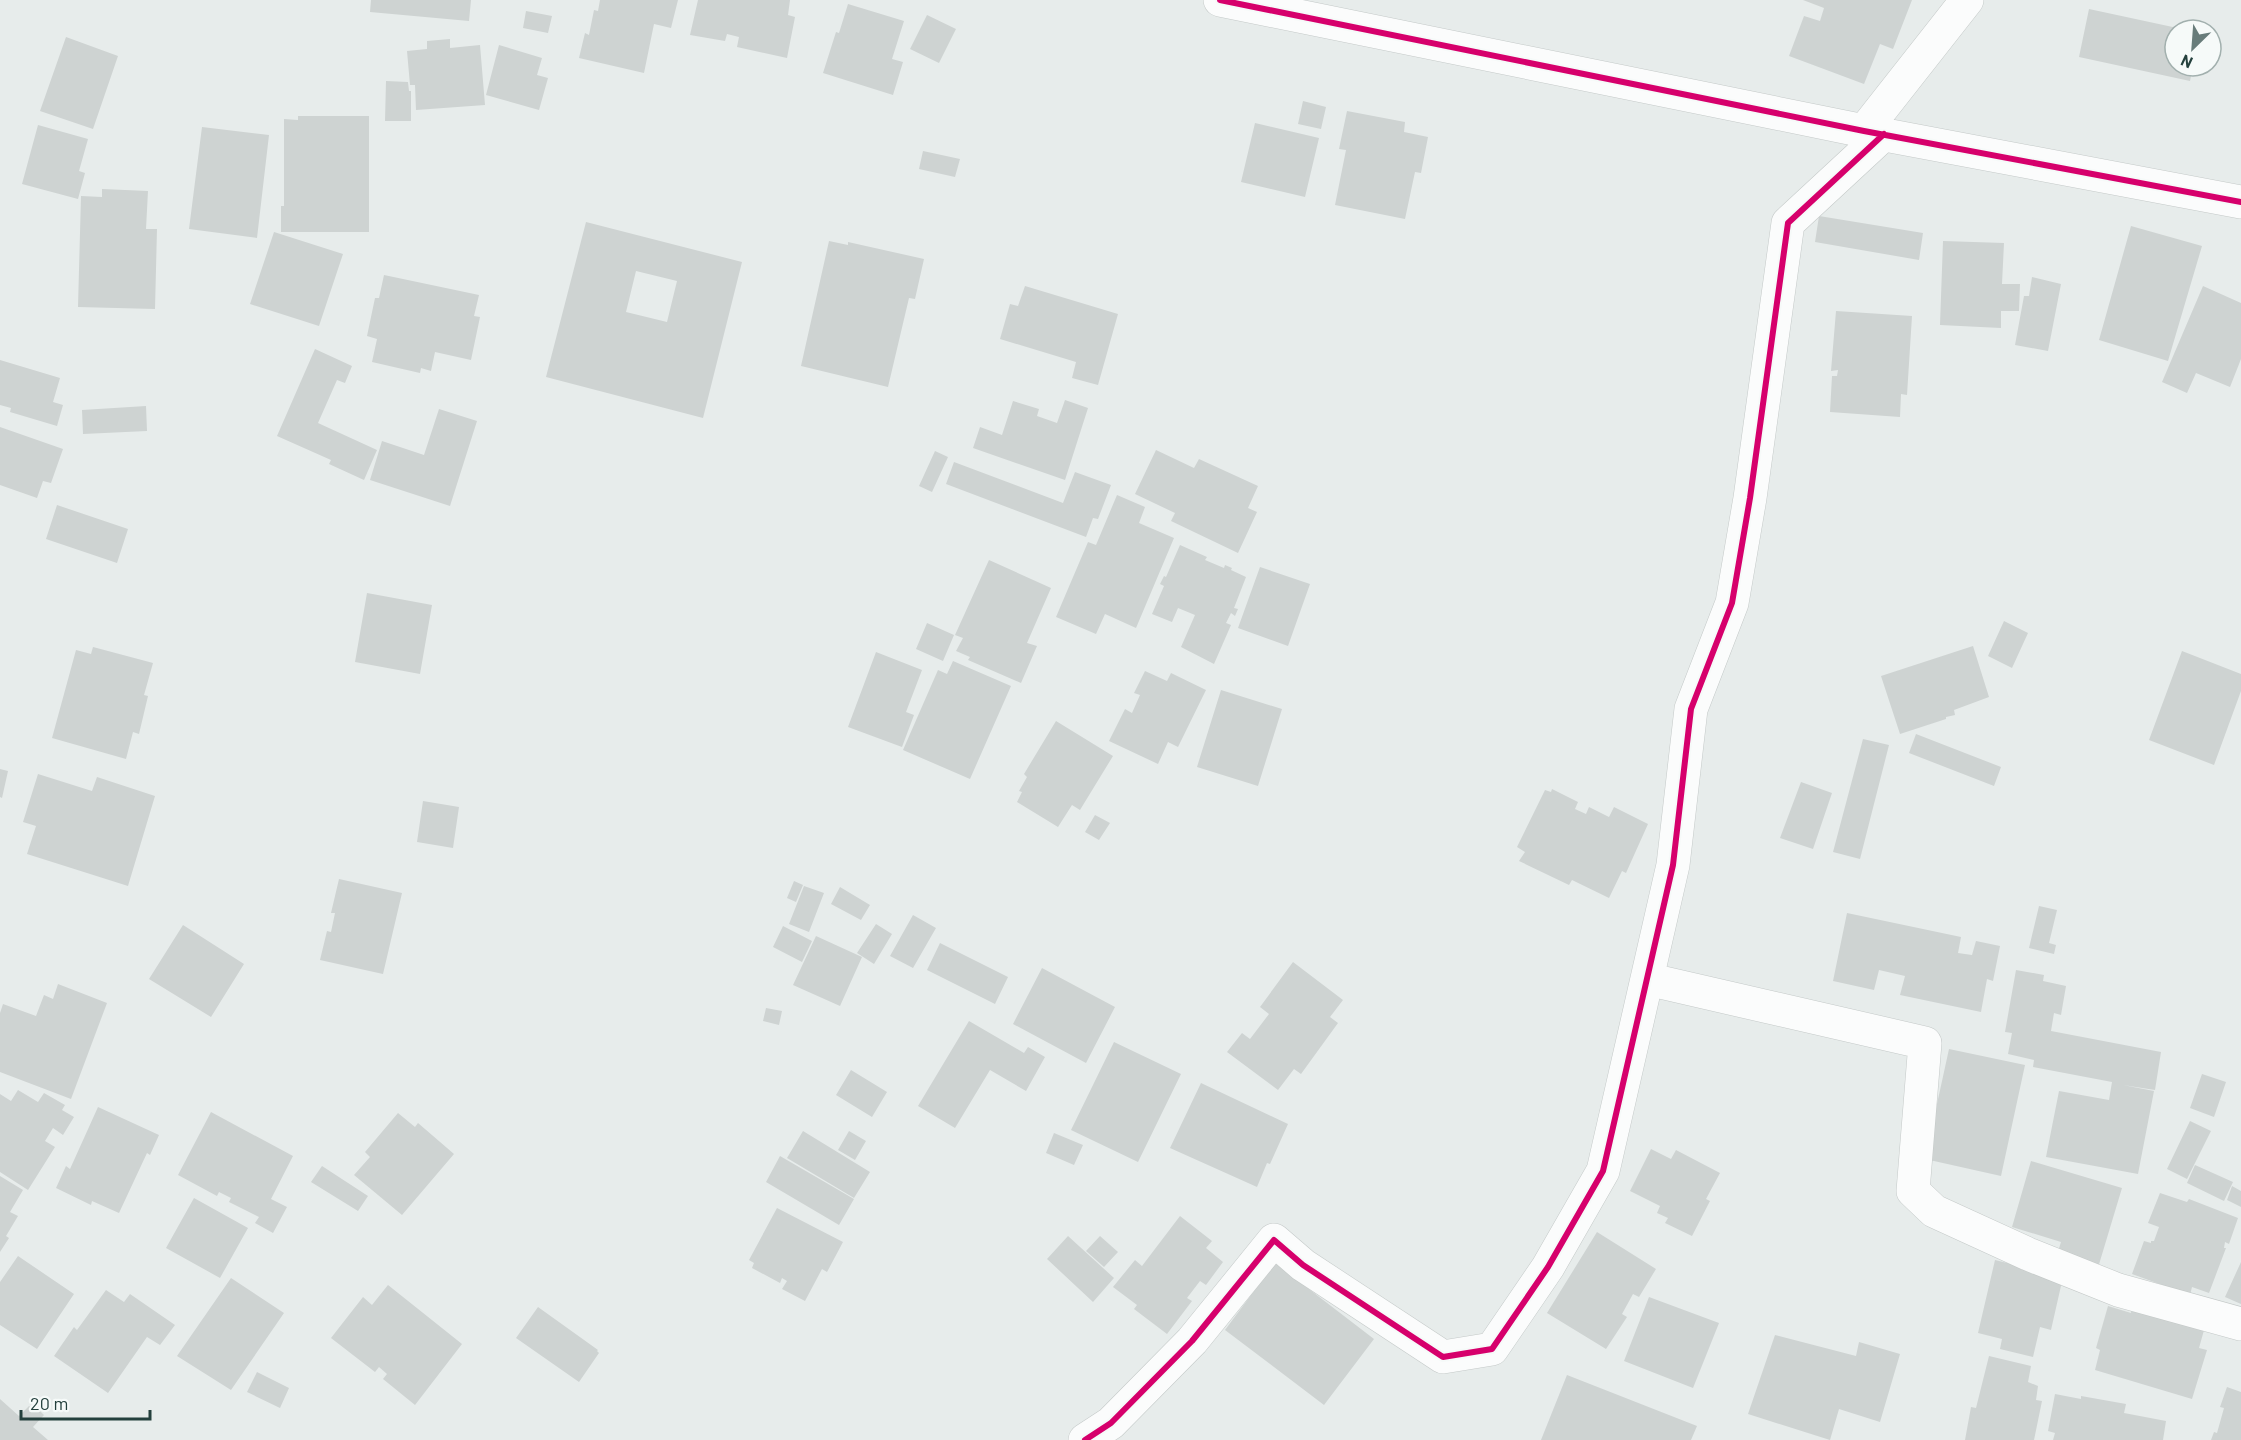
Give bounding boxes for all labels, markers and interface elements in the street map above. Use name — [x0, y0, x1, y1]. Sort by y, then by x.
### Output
north arrow — [2163, 18, 2223, 78]
text: N — [2178, 51, 2195, 73]
scale bar — [21, 1383, 150, 1421]
text: 20 m — [30, 1392, 68, 1414]

